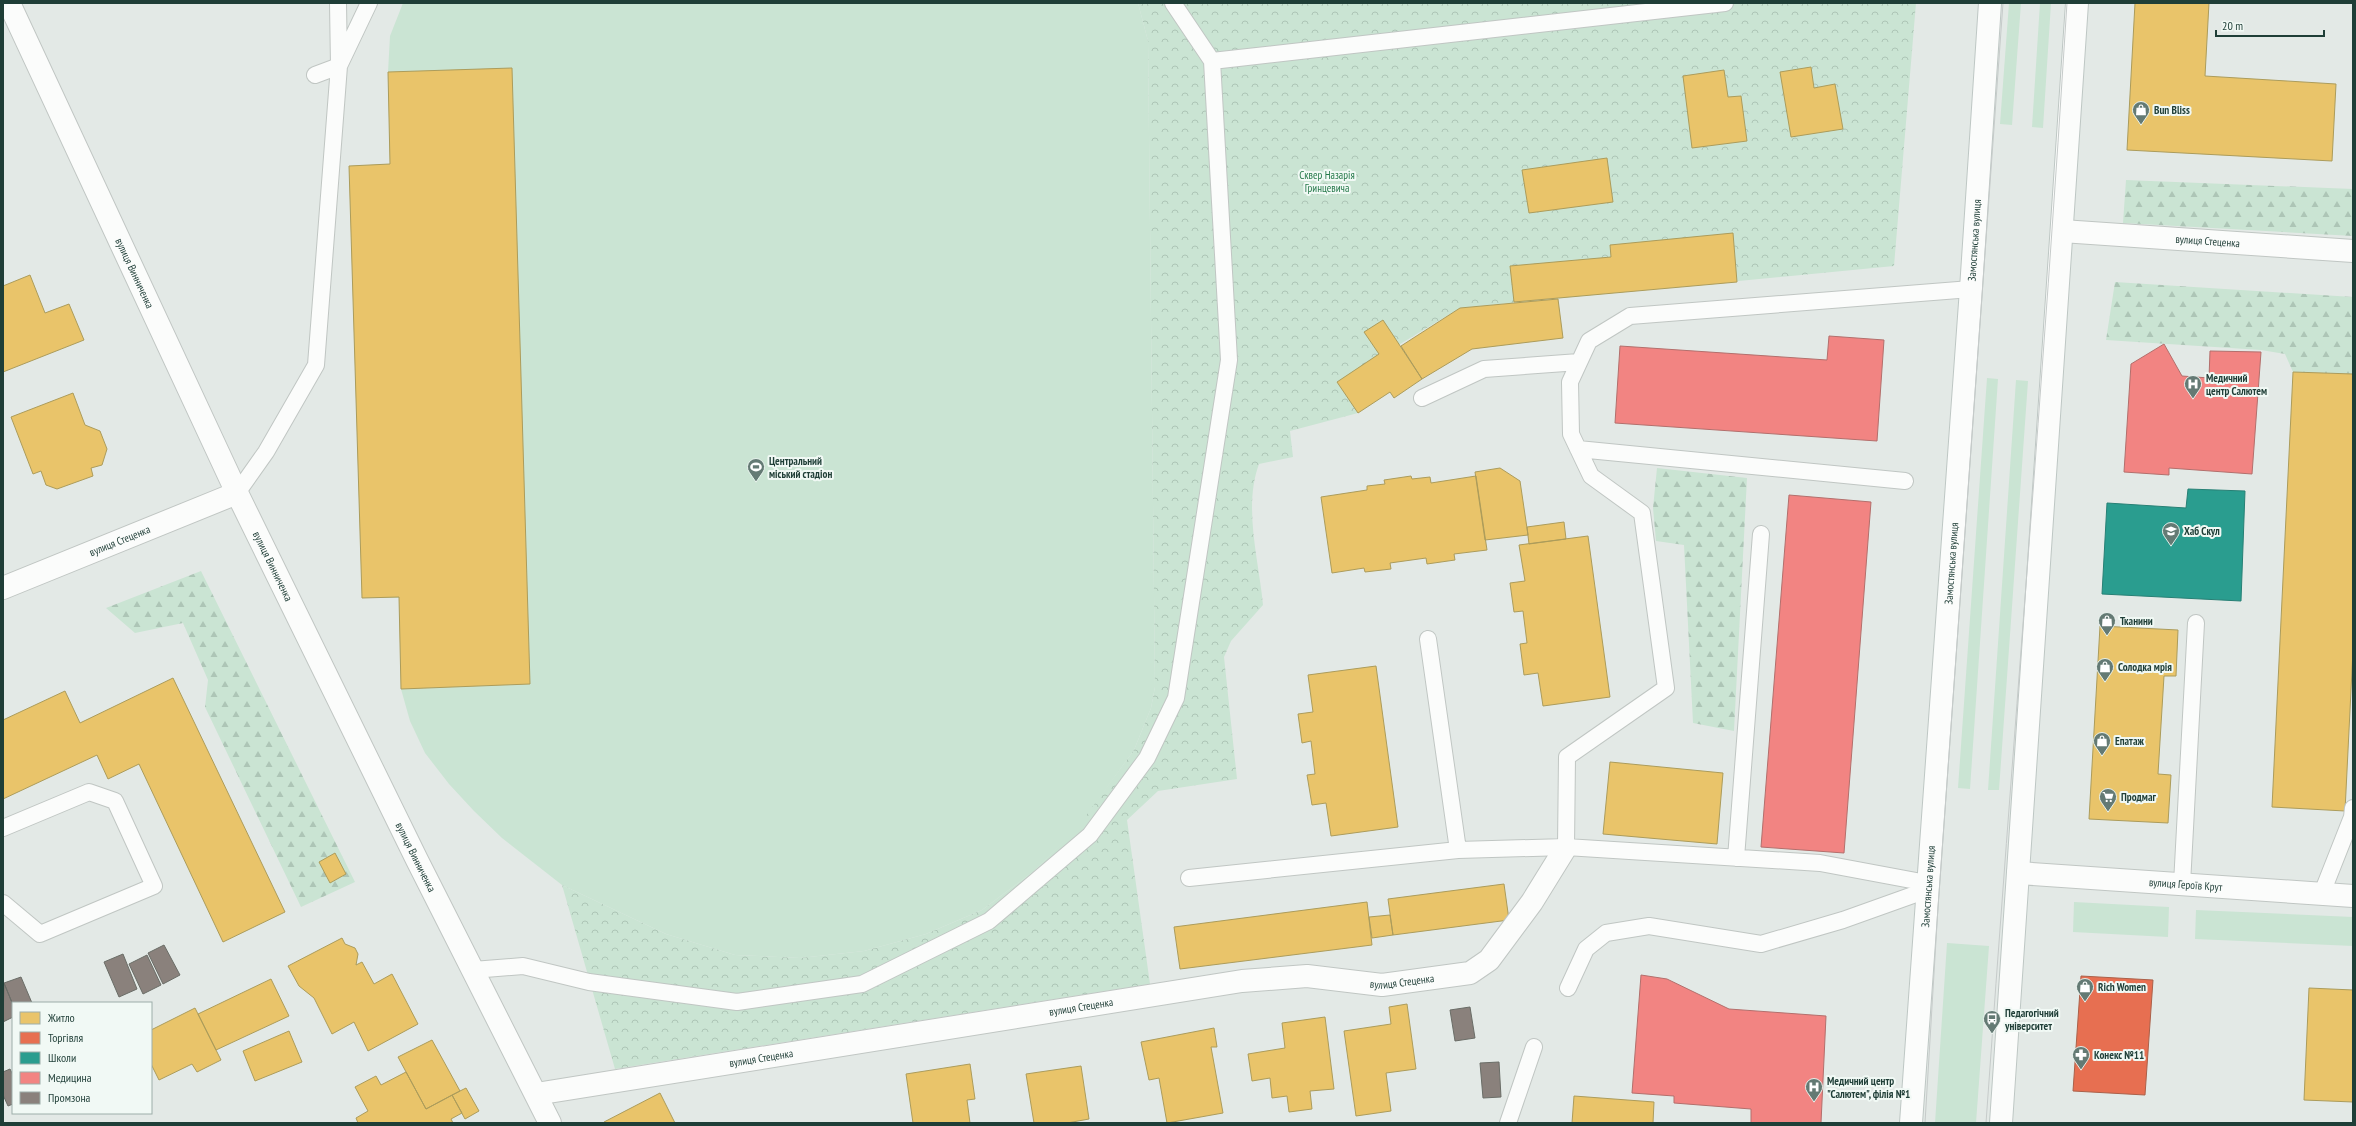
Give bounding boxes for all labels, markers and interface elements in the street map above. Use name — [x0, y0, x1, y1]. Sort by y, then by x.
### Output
scale bar — [2216, 12, 2324, 38]
text: 20 m — [2222, 18, 2243, 33]
shop icon: Bun Bliss — [2131, 100, 2151, 125]
place label: Bun Bliss — [2154, 103, 2190, 117]
park label: Сквер Назарія Гринцевича — [1299, 168, 1355, 195]
street label: Замостянська вулиця — [1965, 199, 1984, 282]
street label: вулиця Стеценка — [2175, 232, 2240, 250]
street label: вулиця Винниченка — [112, 236, 157, 311]
place label: Медичний центр Салютем — [2206, 371, 2267, 398]
hospital icon: Медичний центр Салютем — [2183, 374, 2203, 399]
place label: Центральний міський стадіон — [769, 454, 832, 481]
sports icon: Центральний міський стадіон — [746, 457, 766, 482]
school or university icon: Хаб Скул — [2161, 521, 2181, 546]
street label: вулиця Стеценка — [87, 522, 152, 559]
street label: Замостянська вулиця — [1941, 522, 1961, 605]
place label: Хаб Скул — [2184, 524, 2220, 538]
street label: вулиця Винниченка — [250, 529, 296, 603]
shop icon: Тканини — [2097, 611, 2117, 636]
place label: Тканини — [2120, 614, 2153, 628]
shop icon: Солодка мрія — [2095, 657, 2115, 682]
place label: Солодка мрія — [2118, 660, 2172, 674]
shop icon: Епатаж — [2092, 731, 2112, 756]
place label: Епатаж — [2115, 734, 2144, 748]
supermarket icon: Продмаг — [2098, 787, 2118, 812]
place label: Продмаг — [2121, 790, 2156, 804]
street label: вулиця Винниченка — [393, 820, 439, 894]
street label: Замостянська вулиця — [1918, 845, 1938, 928]
street label: вулиця Героїв Крут — [2148, 875, 2223, 894]
street label: вулиця Стеценка — [1369, 971, 1435, 992]
shop icon: Rich Women — [2075, 977, 2095, 1002]
place label: Rich Women — [2098, 980, 2146, 994]
street label: вулиця Стеценка — [1048, 995, 1114, 1019]
legend — [12, 1002, 152, 1114]
place label: Педагогічний університет — [2004, 1006, 2059, 1033]
bus stop icon: Педагогічний університет — [1982, 1009, 2002, 1034]
text: Житло — [47, 1010, 75, 1025]
text: Торгівля — [48, 1030, 83, 1045]
pharmacy icon: Конекс №11 — [2071, 1045, 2091, 1070]
street label: вулиця Стеценка — [728, 1046, 794, 1070]
place label: Конекс №11 — [2094, 1048, 2144, 1062]
text: Школи — [48, 1050, 76, 1065]
text: Медицина — [48, 1070, 92, 1085]
place label: Медичний центр "Салютем", філія №1 — [1827, 1074, 1910, 1101]
hospital icon: Медичний центр "Салютем", філія №1 — [1804, 1077, 1824, 1102]
text: Промзона — [48, 1090, 91, 1105]

